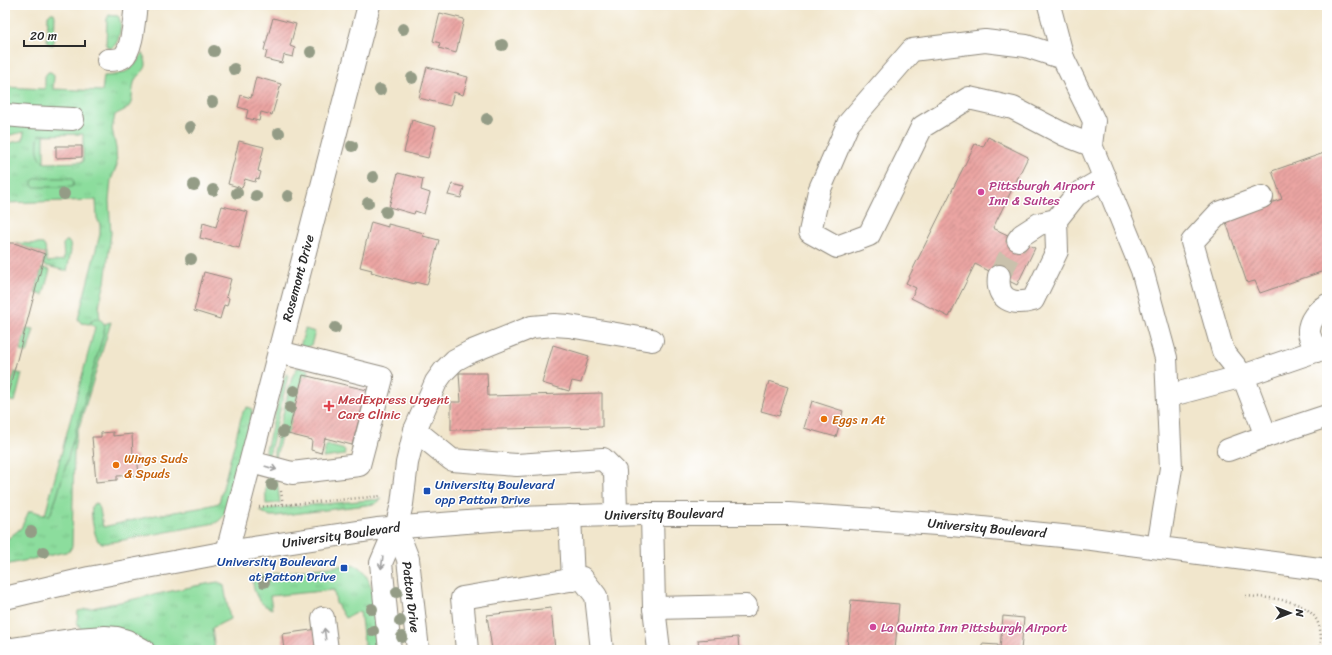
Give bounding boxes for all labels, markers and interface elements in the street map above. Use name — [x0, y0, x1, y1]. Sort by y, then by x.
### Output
scale bar — [24, 22, 85, 48]
text: 20 m — [30, 25, 57, 47]
place label: Pittsburgh Airport Inn & Suites — [988, 174, 1095, 212]
marker: Pittsburgh Airport Inn & Suites — [976, 187, 986, 197]
street label: Rosemont Drive — [275, 232, 321, 324]
place label: MedExpress Urgent Care Clinic — [338, 388, 450, 426]
marker: MedExpress Urgent Care Clinic — [323, 400, 335, 412]
place label: Eggs n At — [832, 408, 886, 431]
marker: Eggs n At — [819, 414, 829, 424]
place label: Wings Suds & Spuds — [124, 447, 188, 485]
marker: Wings Suds & Spuds — [111, 460, 121, 470]
one-way arrow — [265, 465, 278, 472]
place label: University Boulevard opp Patton Drive — [435, 473, 555, 511]
marker: University Boulevard opp Patton Drive — [422, 486, 432, 496]
street label: University Boulevard — [604, 501, 725, 527]
street label: University Boulevard — [927, 511, 1048, 545]
street label: University Boulevard — [280, 515, 403, 555]
place label: University Boulevard at Patton Drive — [217, 550, 337, 588]
one-way arrow — [378, 557, 386, 570]
street label: Patton Drive — [395, 560, 427, 634]
marker: University Boulevard at Patton Drive — [339, 563, 349, 573]
north arrow — [1270, 593, 1310, 633]
text: N — [1290, 608, 1309, 617]
place label: La Quinta Inn Pittsburgh Airport — [881, 616, 1068, 639]
marker: La Quinta Inn Pittsburgh Airport — [868, 622, 878, 632]
one-way arrow — [321, 628, 328, 641]

